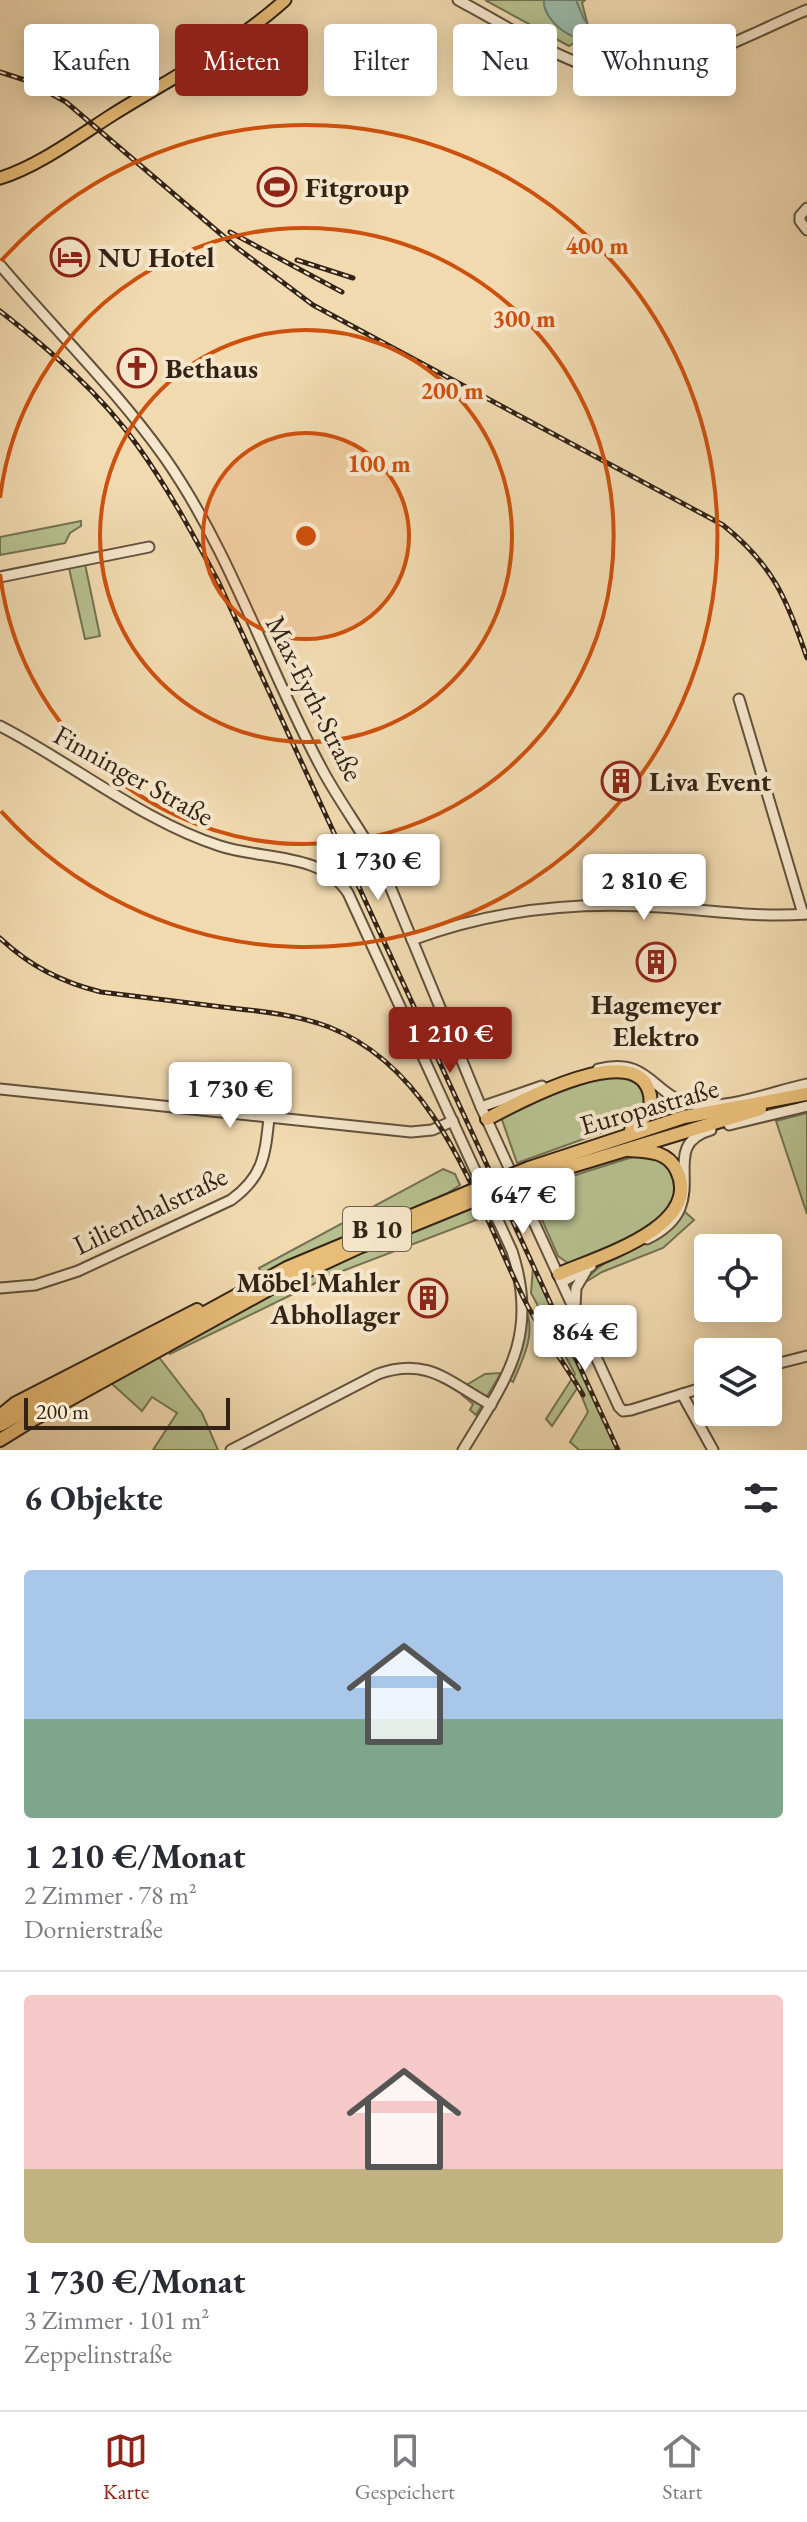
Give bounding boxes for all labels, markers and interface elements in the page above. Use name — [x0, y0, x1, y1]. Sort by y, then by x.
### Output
chip: Kaufen — [24, 24, 159, 96]
chip: Mieten — [175, 24, 308, 96]
chip: Filter — [324, 24, 437, 96]
chip: Neu — [453, 24, 557, 96]
chip: Wohnung — [573, 24, 736, 96]
sports icon: Fitgroup — [256, 166, 298, 208]
place label: Fitgroup — [305, 169, 409, 205]
text: 400 m — [565, 230, 629, 261]
hotel icon: NU Hotel — [49, 236, 91, 278]
place label: NU Hotel — [98, 239, 215, 275]
text: 300 m — [492, 303, 556, 334]
church icon: Bethaus — [116, 347, 158, 389]
place label: Bethaus — [165, 350, 258, 386]
text: 200 m — [420, 375, 484, 406]
text: 100 m — [347, 448, 411, 479]
centre of rings — [292, 522, 320, 550]
street label: Max-Eyth-Straße — [258, 609, 372, 787]
street label: Finninger Straße — [48, 716, 221, 834]
building icon: Liva Event — [600, 760, 642, 802]
place label: Liva Event — [649, 763, 772, 799]
pin: 1 730 € — [304, 834, 452, 902]
text: 1 730 € — [335, 843, 421, 877]
pin: 2 810 € — [570, 854, 718, 922]
text: 2 810 € — [601, 863, 687, 897]
building icon: Hagemeyer Elektro — [635, 941, 677, 983]
place label: Hagemeyer Elektro — [591, 986, 722, 1054]
pin: 1 210 € — [376, 1007, 524, 1075]
text: 1 210 € — [407, 1016, 493, 1050]
pin: 1 730 € — [156, 1062, 304, 1130]
street label: Europastraße — [576, 1069, 722, 1143]
text: 1 730 € — [187, 1071, 273, 1105]
street label: Lilienthalstraße — [67, 1157, 233, 1263]
pin: 647 € — [467, 1168, 579, 1236]
text: 647 € — [490, 1177, 556, 1211]
road number: B 10 — [343, 1207, 411, 1251]
map controls — [694, 1234, 782, 1426]
button: locate — [694, 1234, 782, 1322]
place label: Möbel Mahler Abhollager — [236, 1264, 400, 1332]
building icon: Möbel Mahler Abhollager — [407, 1277, 449, 1319]
pin: 864 € — [529, 1305, 641, 1373]
text: 864 € — [552, 1314, 618, 1348]
button: layers — [694, 1338, 782, 1426]
scale bar — [24, 1394, 230, 1430]
text: 200 m — [36, 1397, 89, 1426]
text: 6 Objekte — [24, 1476, 163, 1520]
icon: filters — [739, 1476, 783, 1520]
icon: home — [332, 1622, 476, 1766]
text: 1 210 €/Monat — [24, 1834, 245, 1878]
text: 2 Zimmer · 78 m² — [24, 1878, 197, 1912]
text: Dornierstraße — [24, 1912, 163, 1946]
icon: home — [332, 2047, 476, 2191]
text: 1 730 €/Monat — [24, 2259, 245, 2303]
text: 3 Zimmer · 101 m² — [24, 2303, 209, 2337]
text: Zeppelinstraße — [24, 2337, 172, 2371]
tab: Karte — [103, 2429, 149, 2506]
tab: Gespeichert — [355, 2429, 455, 2506]
tab: Start — [660, 2429, 704, 2506]

